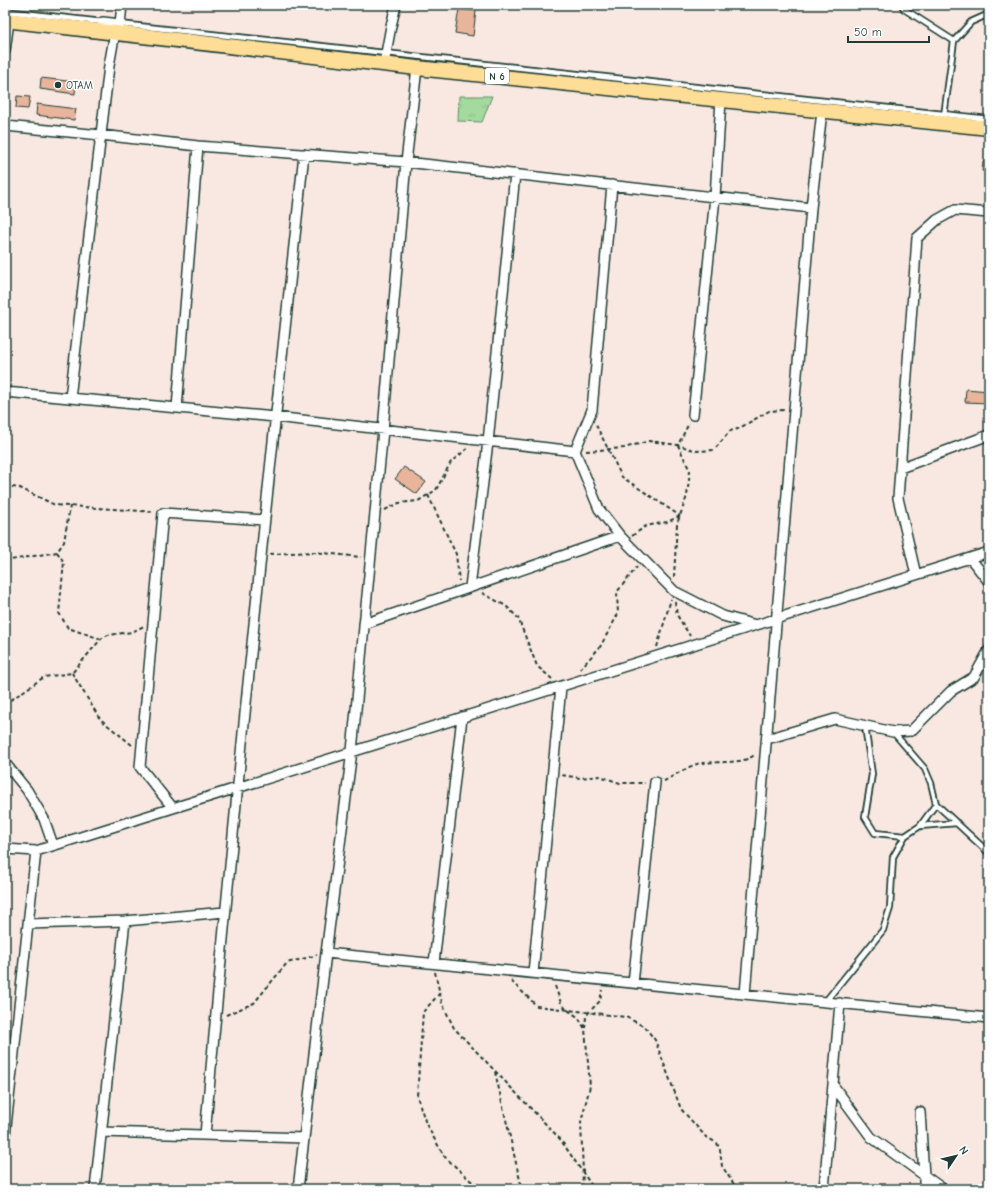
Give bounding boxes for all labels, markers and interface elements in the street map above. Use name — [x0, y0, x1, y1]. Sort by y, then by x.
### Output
scale bar — [848, 18, 929, 44]
text: 50 m — [854, 25, 882, 39]
road number: N 6 — [485, 68, 509, 84]
place label: OTAM — [66, 79, 93, 92]
marker: OTAM — [53, 80, 63, 90]
north arrow — [936, 1136, 976, 1176]
text: N — [956, 1144, 971, 1157]

